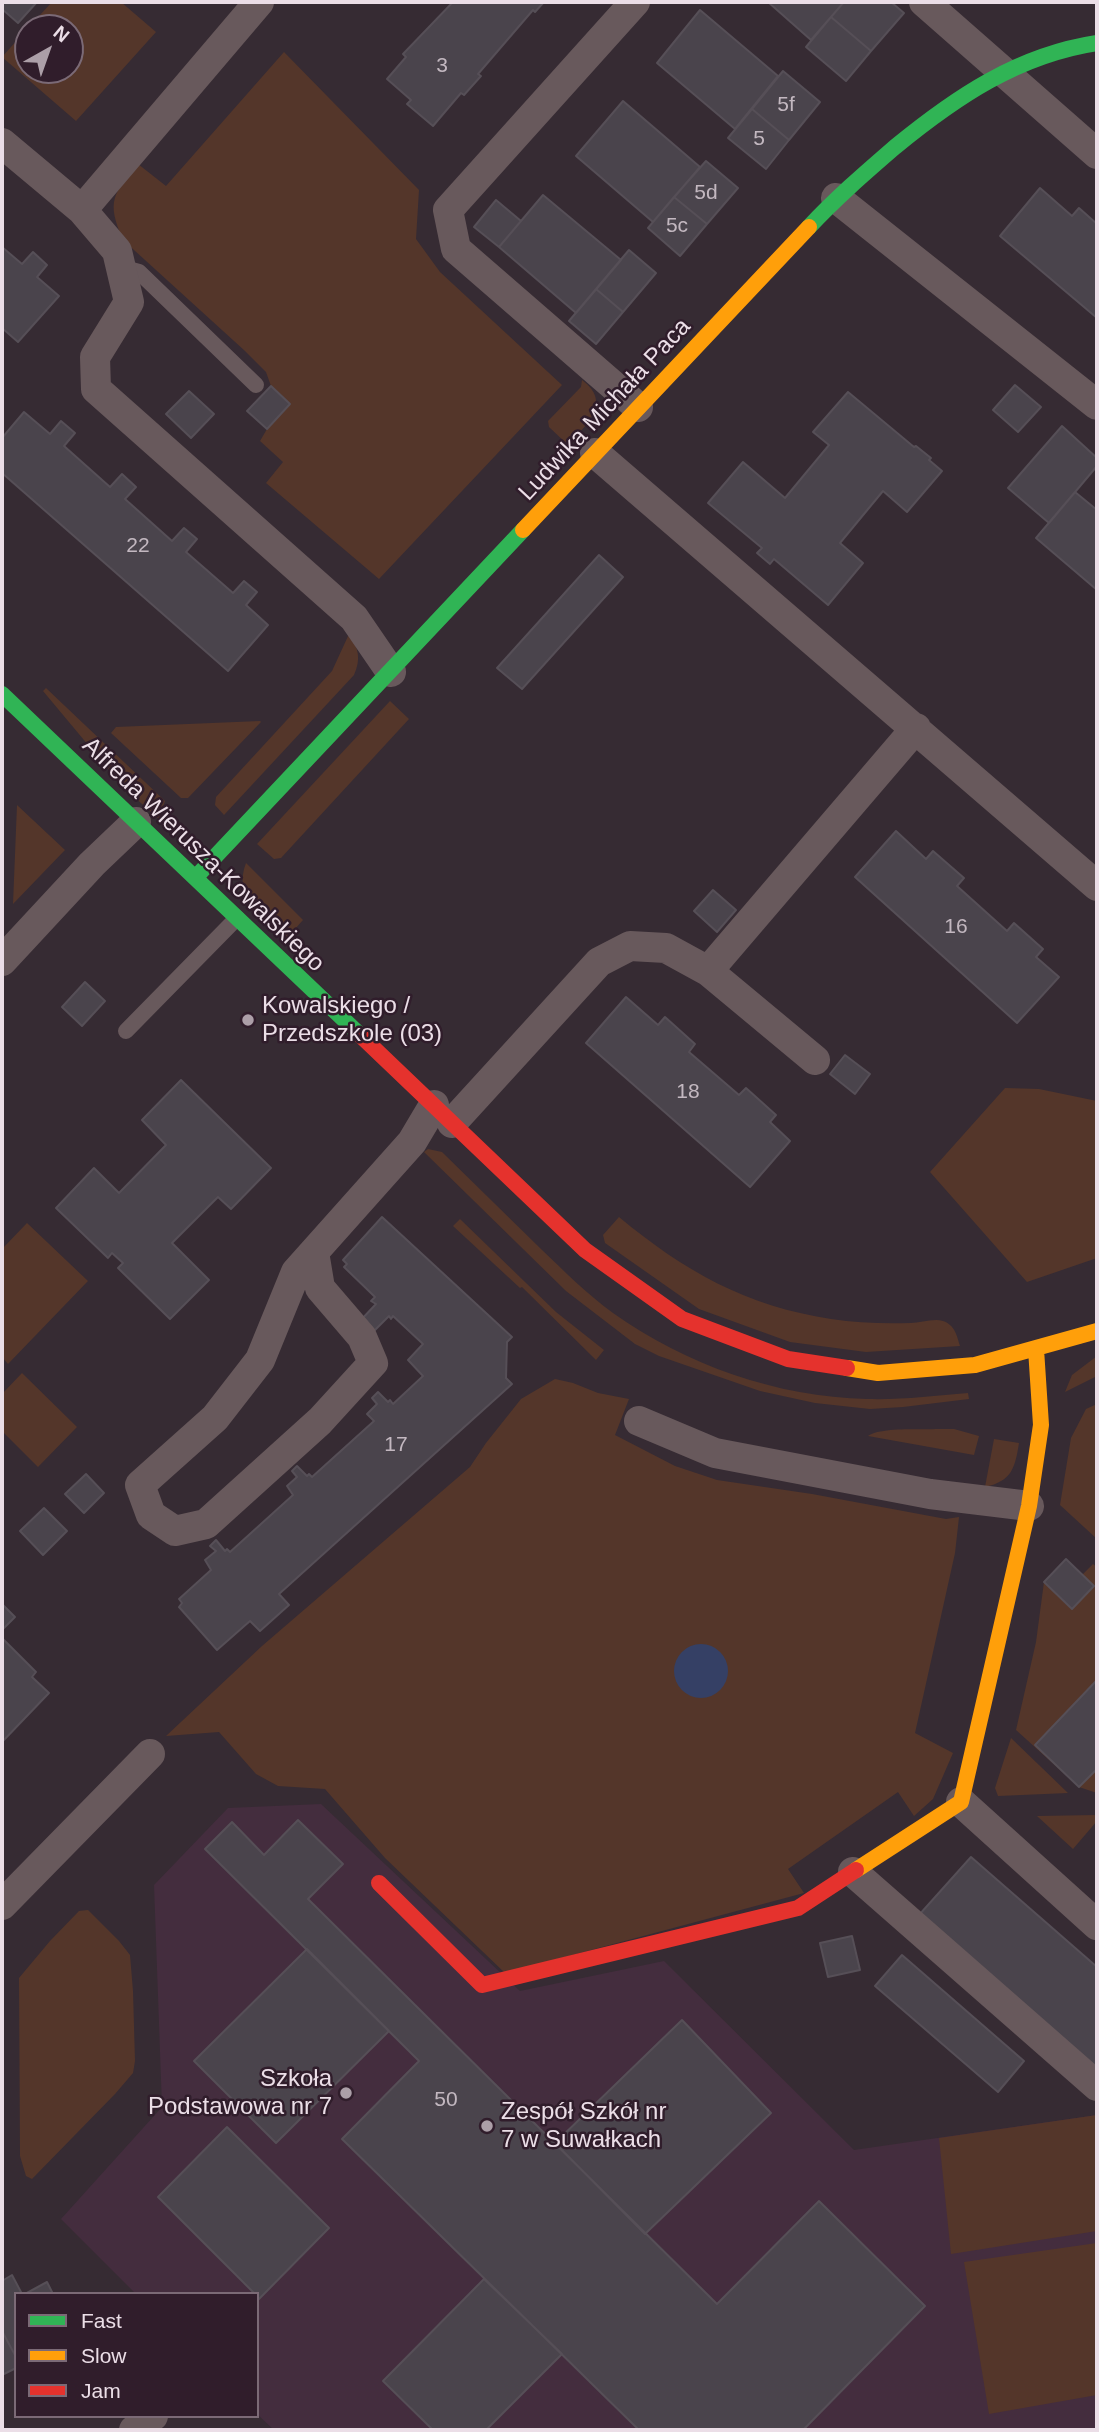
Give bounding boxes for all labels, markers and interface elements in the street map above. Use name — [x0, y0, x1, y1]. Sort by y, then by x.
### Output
north arrow — [14, 14, 84, 84]
text: N — [50, 22, 74, 47]
house number: 3 — [436, 53, 448, 79]
house number: 5f — [777, 92, 795, 118]
house number: 5 — [753, 126, 765, 152]
house number: 5d — [694, 180, 718, 206]
house number: 5c — [666, 213, 688, 239]
street label: Ludwika Michała Paca — [513, 313, 697, 507]
house number: 22 — [126, 533, 150, 559]
street label: Alfreda Wierusza-Kowalskiego — [76, 732, 330, 978]
house number: 16 — [944, 914, 968, 940]
place label: Kowalskiego / Przedszkole (03) — [262, 992, 442, 1048]
marker: Kowalskiego / Przedszkole (03) — [240, 1012, 256, 1028]
house number: 18 — [676, 1079, 700, 1105]
house number: 17 — [384, 1432, 408, 1458]
place label: Szkoła Podstawowa nr 7 — [148, 2065, 332, 2121]
marker: Szkoła Podstawowa nr 7 — [338, 2085, 354, 2101]
house number: 50 — [434, 2087, 458, 2113]
place label: Zespół Szkół nr 7 w Suwałkach — [501, 2098, 666, 2154]
marker: Zespół Szkół nr 7 w Suwałkach — [479, 2118, 495, 2134]
legend — [14, 2292, 259, 2418]
text: Fast — [81, 2309, 122, 2332]
text: Slow — [81, 2344, 127, 2367]
text: Jam — [81, 2379, 121, 2402]

